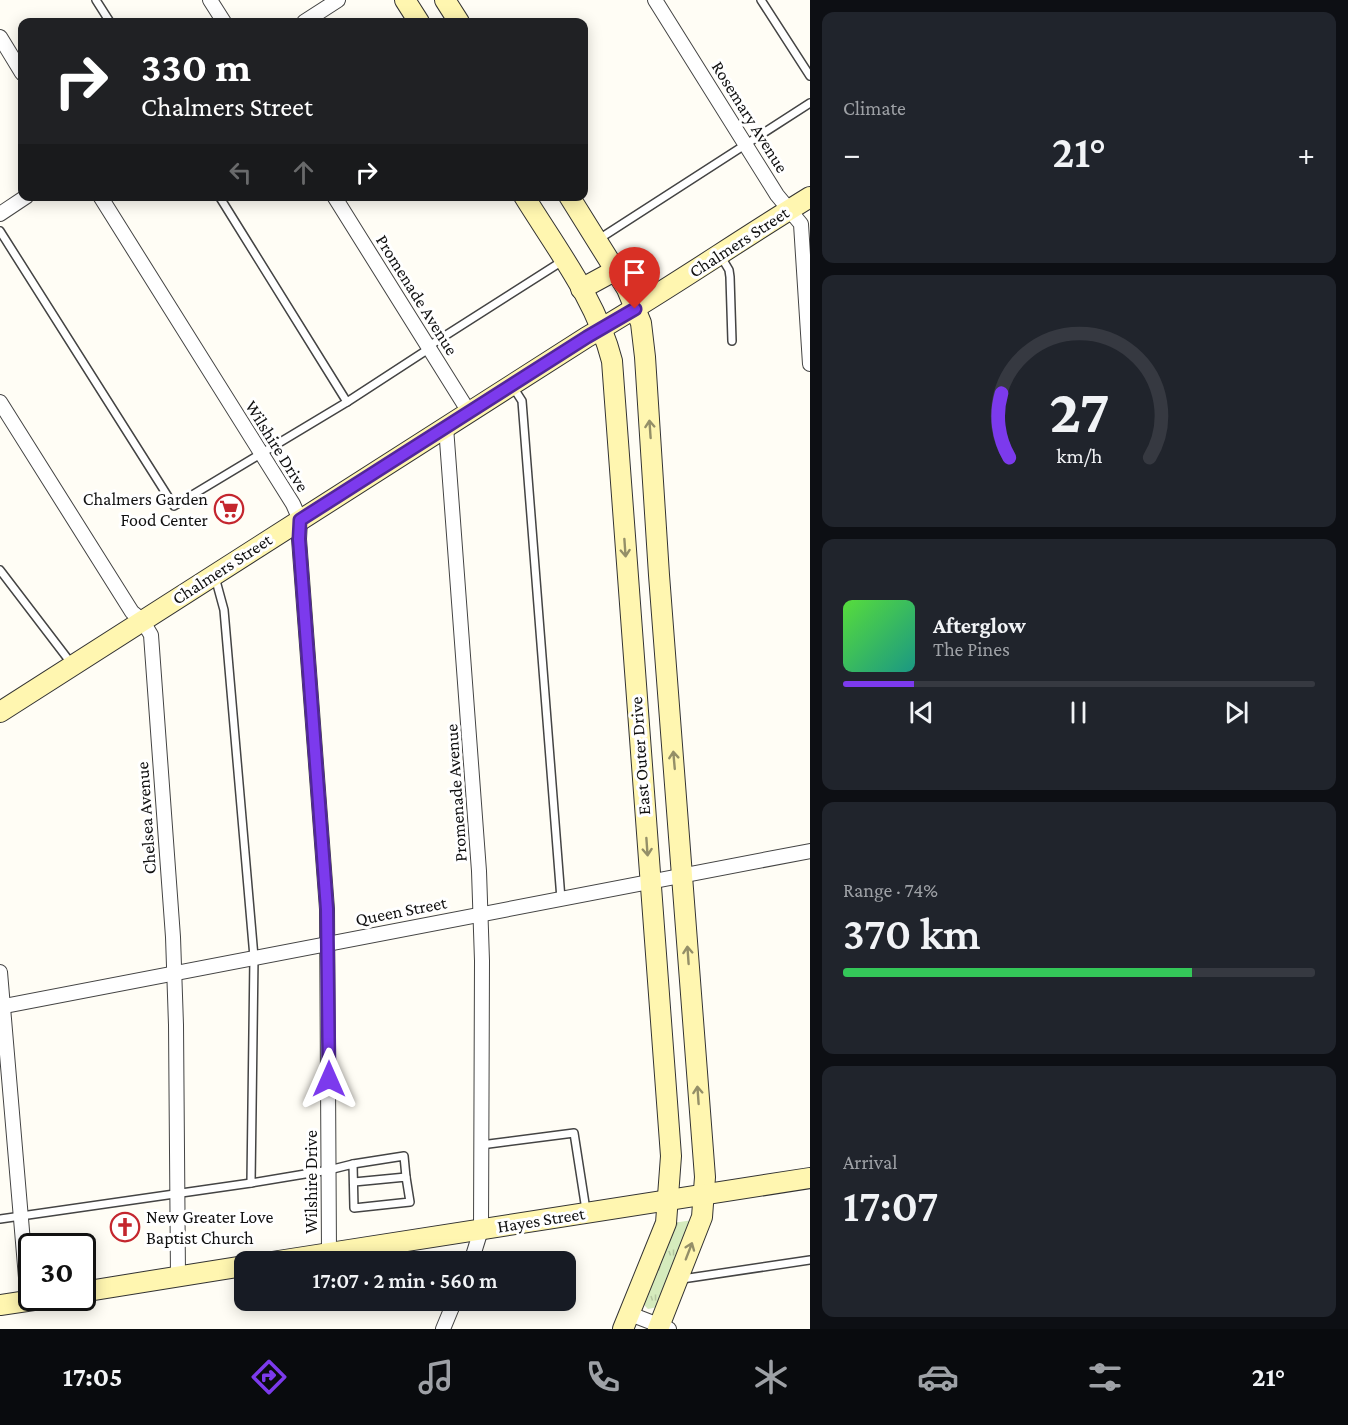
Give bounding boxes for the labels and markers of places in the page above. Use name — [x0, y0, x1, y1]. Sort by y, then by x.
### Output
pin — [609, 247, 660, 309]
place label: Chalmers Garden Food Center — [83, 489, 209, 530]
supermarket icon: Chalmers Garden Food Center — [213, 493, 245, 525]
place label: New Greater Love Baptist Church — [146, 1207, 273, 1248]
church icon: New Greater Love Baptist Church — [109, 1211, 141, 1243]

